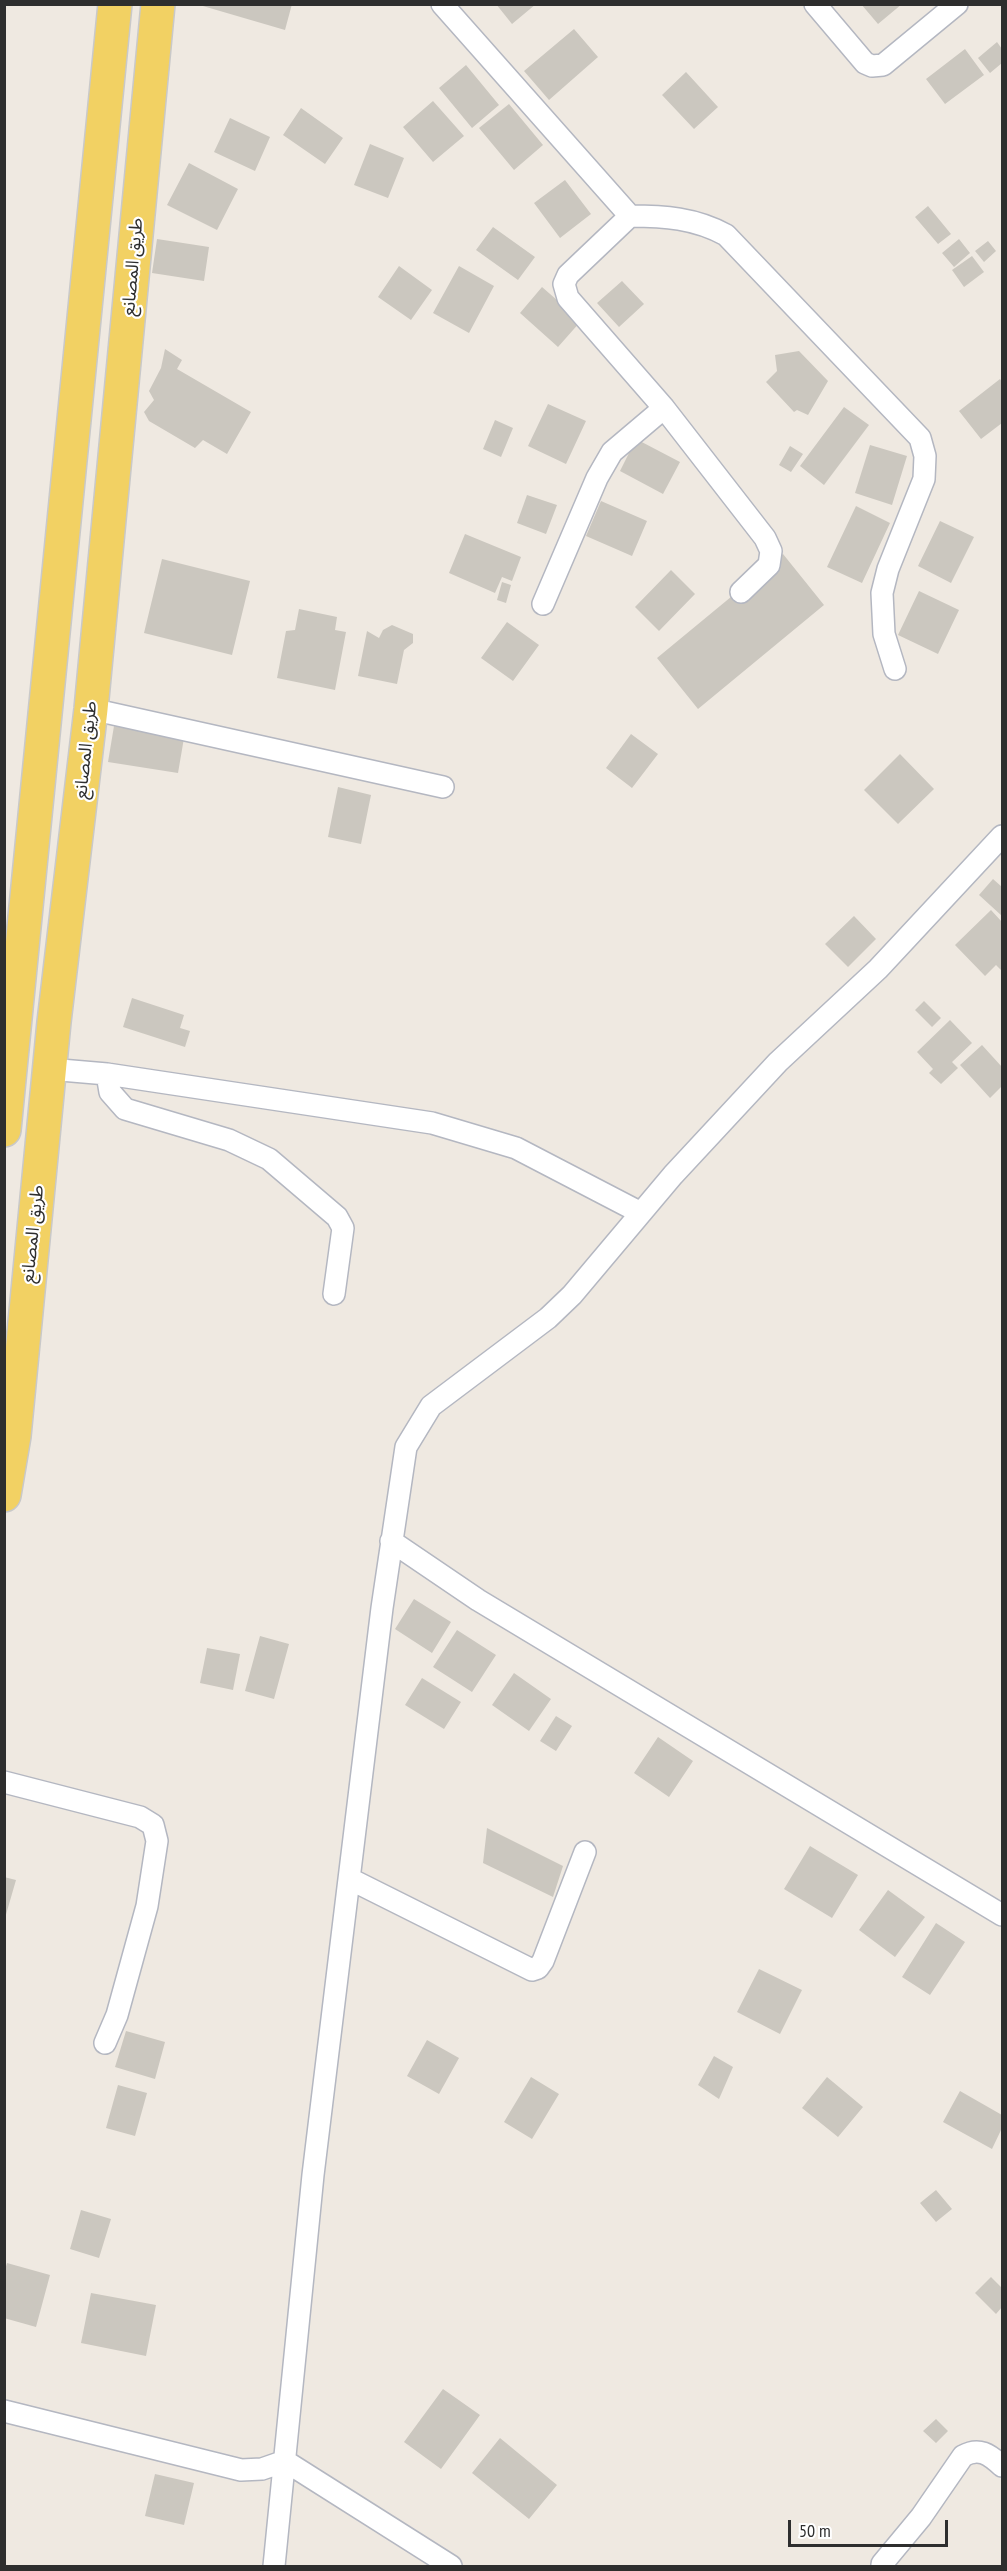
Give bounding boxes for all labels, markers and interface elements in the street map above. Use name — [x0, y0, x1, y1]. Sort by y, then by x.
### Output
street label: طريق المصانع — [118, 217, 148, 317]
street label: طريق المصانع — [70, 700, 102, 800]
street label: طريق المصانع — [17, 1184, 49, 1284]
scale bar — [791, 2508, 952, 2546]
text: 50 m — [799, 2519, 831, 2542]

